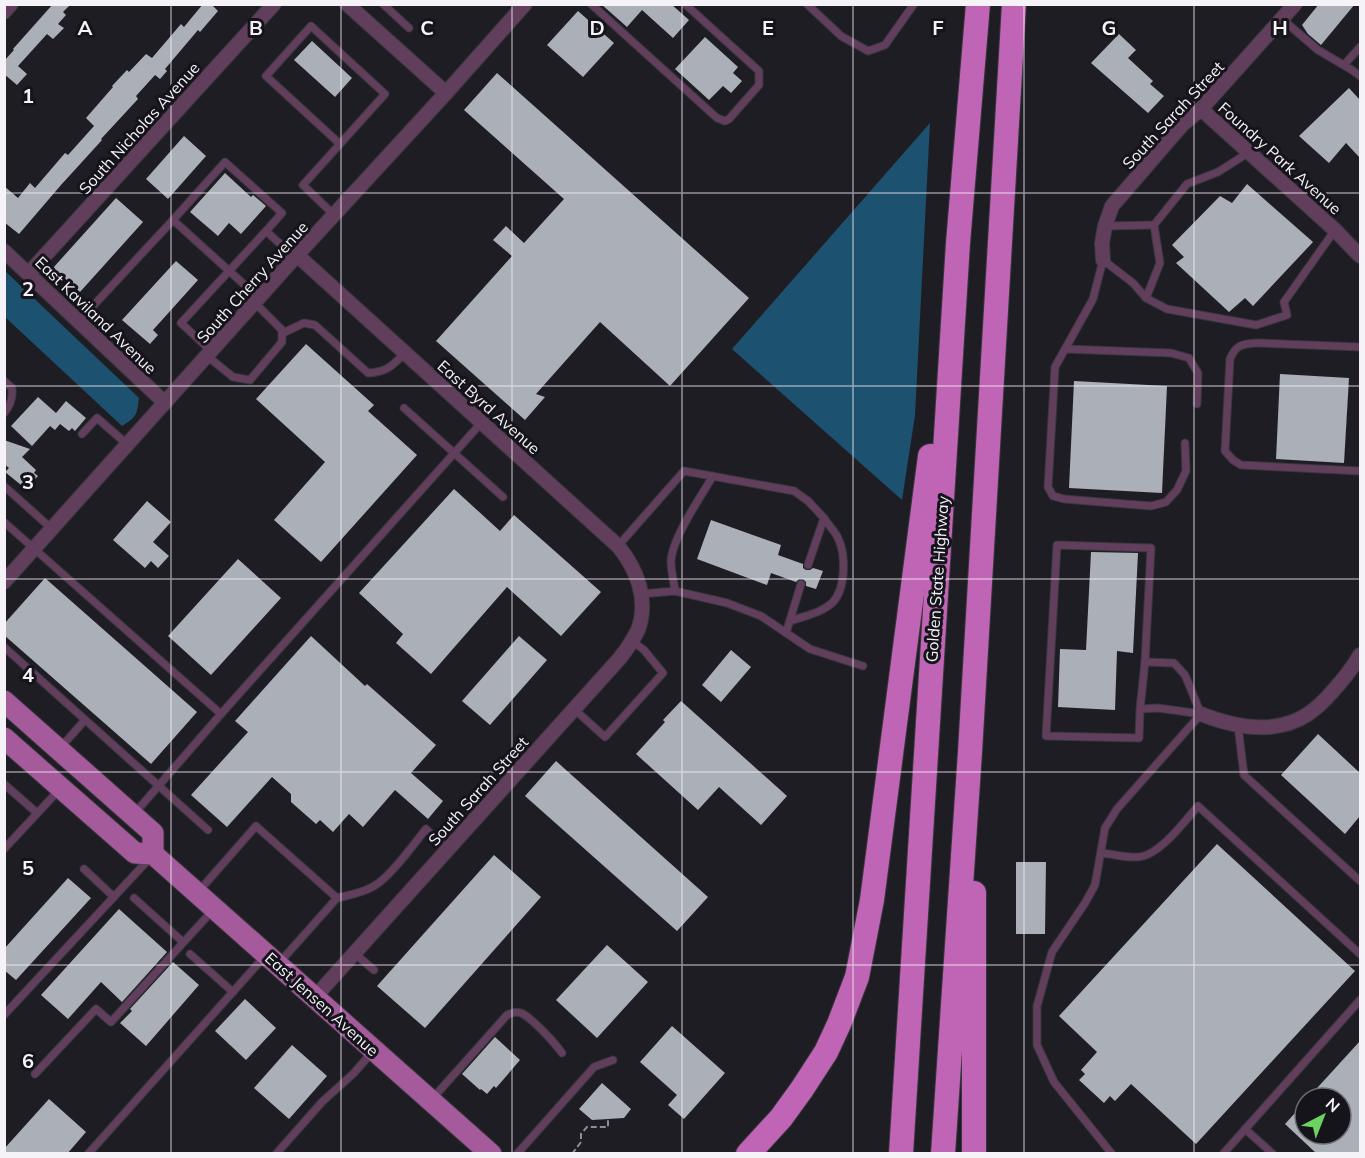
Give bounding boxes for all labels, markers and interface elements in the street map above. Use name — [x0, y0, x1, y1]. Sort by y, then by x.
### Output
text: A — [78, 15, 93, 40]
text: B — [249, 15, 263, 40]
text: C — [420, 15, 434, 40]
text: D — [589, 15, 605, 40]
text: E — [762, 15, 774, 40]
text: F — [932, 15, 944, 40]
text: G — [1102, 15, 1116, 40]
text: H — [1272, 15, 1288, 40]
street label: South Sarah Street — [1118, 57, 1228, 173]
street label: South Nicholas Avenue — [74, 58, 204, 198]
text: 1 — [22, 83, 34, 108]
street label: Foundry Park Avenue — [1214, 98, 1346, 218]
street label: South Cherry Avenue — [192, 217, 312, 347]
street label: East Kaviland Avenue — [31, 252, 161, 378]
text: 2 — [22, 276, 34, 301]
street label: East Byrd Avenue — [434, 356, 544, 458]
text: 3 — [22, 469, 34, 494]
street label: Golden State Highway — [921, 495, 953, 663]
text: 4 — [22, 662, 34, 687]
street label: South Sarah Street — [424, 732, 533, 850]
text: 5 — [22, 855, 34, 880]
street label: East Jensen Avenue — [261, 948, 383, 1060]
text: 6 — [22, 1048, 34, 1073]
north arrow — [1293, 1086, 1353, 1146]
text: N — [1322, 1093, 1344, 1116]

